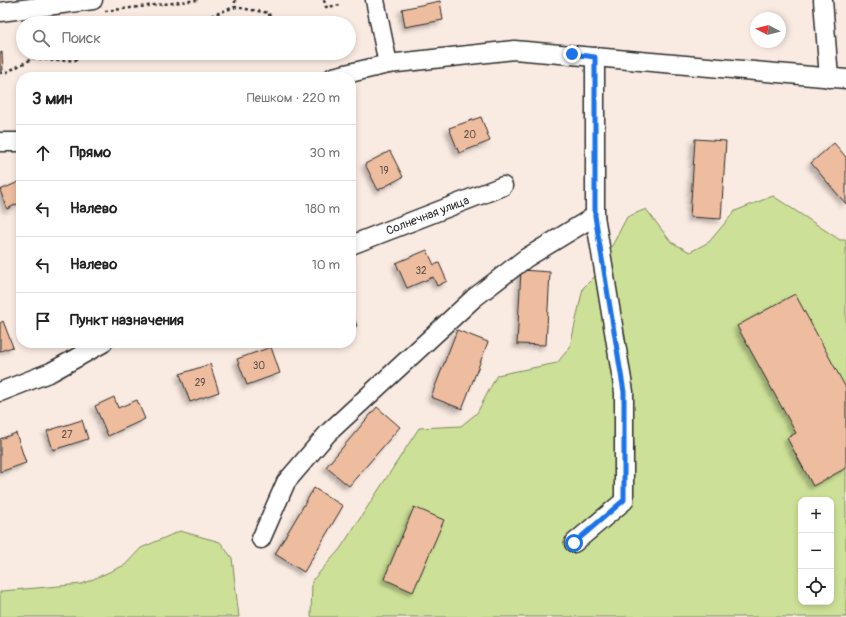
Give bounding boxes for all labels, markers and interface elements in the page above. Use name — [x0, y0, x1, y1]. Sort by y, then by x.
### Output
north arrow — [750, 12, 786, 48]
search box — [16, 16, 356, 60]
icon: search — [30, 27, 52, 49]
text: Поиск — [62, 29, 101, 48]
route end — [563, 45, 581, 63]
text: 3 мин — [32, 88, 72, 109]
text: Пешком · 220 m — [247, 90, 340, 106]
house number: 20 — [464, 129, 476, 141]
icon: ahead — [32, 142, 54, 164]
text: Прямо — [70, 143, 111, 162]
text: 30 m — [310, 145, 340, 161]
house number: 19 — [379, 165, 389, 177]
street label: Солнечная улица — [384, 192, 472, 238]
icon: left — [32, 198, 54, 220]
text: Налево — [70, 199, 117, 218]
text: 180 m — [305, 201, 340, 217]
icon: left — [32, 254, 54, 276]
text: Налево — [70, 255, 117, 274]
text: 10 m — [312, 257, 340, 273]
house number: 32 — [415, 265, 427, 277]
icon: arrive — [32, 310, 54, 332]
text: Пункт назначения — [70, 311, 184, 330]
house number: 30 — [253, 360, 265, 372]
house number: 29 — [195, 377, 205, 389]
house number: 27 — [62, 429, 73, 441]
map controls — [798, 497, 834, 605]
button: + — [798, 497, 834, 533]
button: − — [798, 533, 834, 569]
route start — [565, 534, 583, 552]
button: locate — [798, 569, 834, 605]

